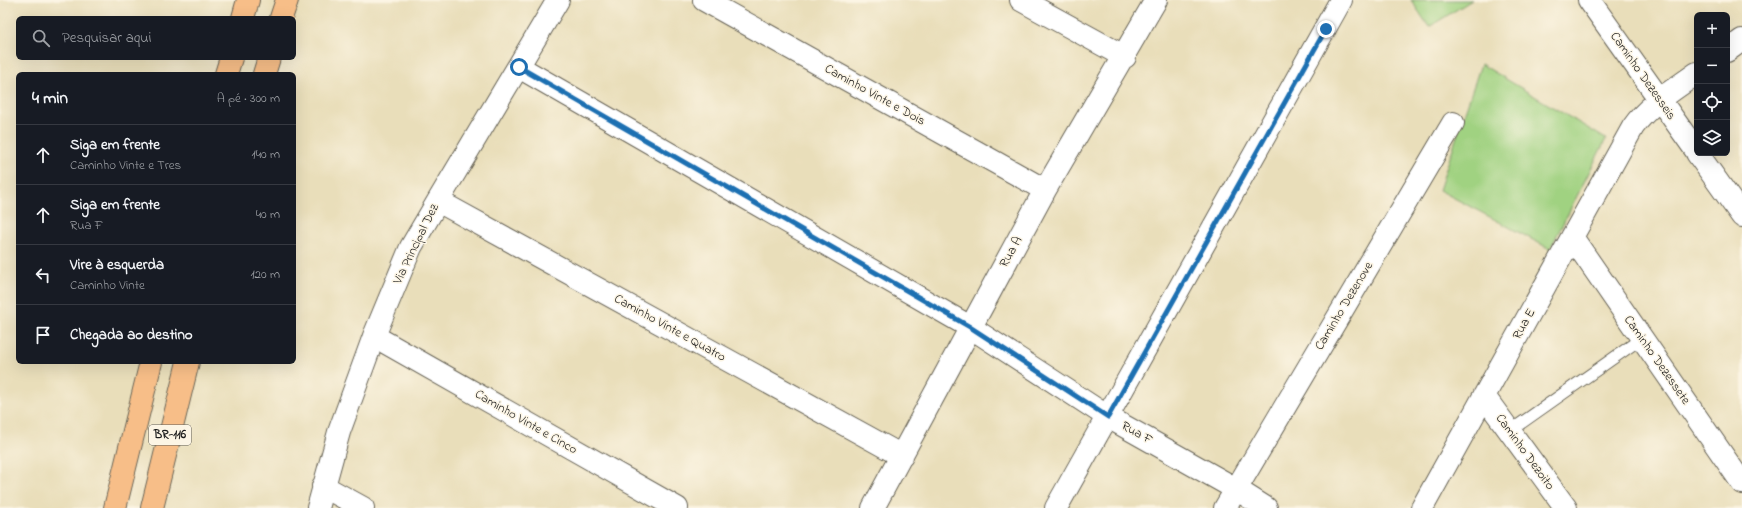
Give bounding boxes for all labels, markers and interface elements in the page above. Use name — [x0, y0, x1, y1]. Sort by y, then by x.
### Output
map controls — [1694, 12, 1730, 156]
button: + — [1694, 12, 1730, 48]
search box — [16, 16, 296, 60]
route end — [1317, 20, 1335, 38]
icon: search — [30, 27, 52, 49]
text: Pesquisar aqui — [62, 27, 151, 49]
street label: Caminho Dezesseis — [1605, 28, 1681, 124]
button: − — [1694, 48, 1730, 84]
route start — [510, 58, 528, 76]
street label: Caminho Vinte e Dois — [821, 59, 929, 131]
button: locate — [1694, 84, 1730, 120]
text: 4 min — [32, 86, 68, 111]
text: A pé · 300 m — [217, 89, 280, 108]
button: layers — [1694, 120, 1730, 156]
text: Siga em frente — [70, 134, 160, 156]
icon: ahead — [32, 144, 54, 166]
text: 140 m — [252, 145, 280, 164]
text: Caminho Vinte e Tres — [70, 156, 181, 175]
text: Siga em frente — [70, 194, 160, 216]
street label: Via Principal Dez — [388, 200, 444, 288]
icon: ahead — [32, 204, 54, 226]
text: 40 m — [256, 205, 280, 224]
text: Rua F — [70, 216, 103, 235]
street label: Rua A — [995, 233, 1027, 271]
text: Vire à esquerda — [70, 254, 164, 276]
street label: Caminho Dezenove — [1310, 258, 1378, 354]
icon: left — [32, 264, 54, 286]
text: 120 m — [250, 265, 280, 284]
text: Caminho Vinte — [70, 276, 145, 295]
street label: Caminho Vinte e Quatro — [611, 289, 730, 367]
street label: Rua E — [1508, 305, 1540, 343]
street label: Caminho Dezessete — [1619, 312, 1695, 409]
icon: arrive — [32, 324, 54, 346]
text: Chegada ao destino — [70, 324, 193, 346]
street label: Caminho Vinte e Cinco — [471, 385, 581, 459]
street label: Caminho Dezoito — [1491, 410, 1559, 494]
street label: Rua F — [1118, 417, 1157, 450]
road number: BR-116 — [149, 425, 191, 445]

